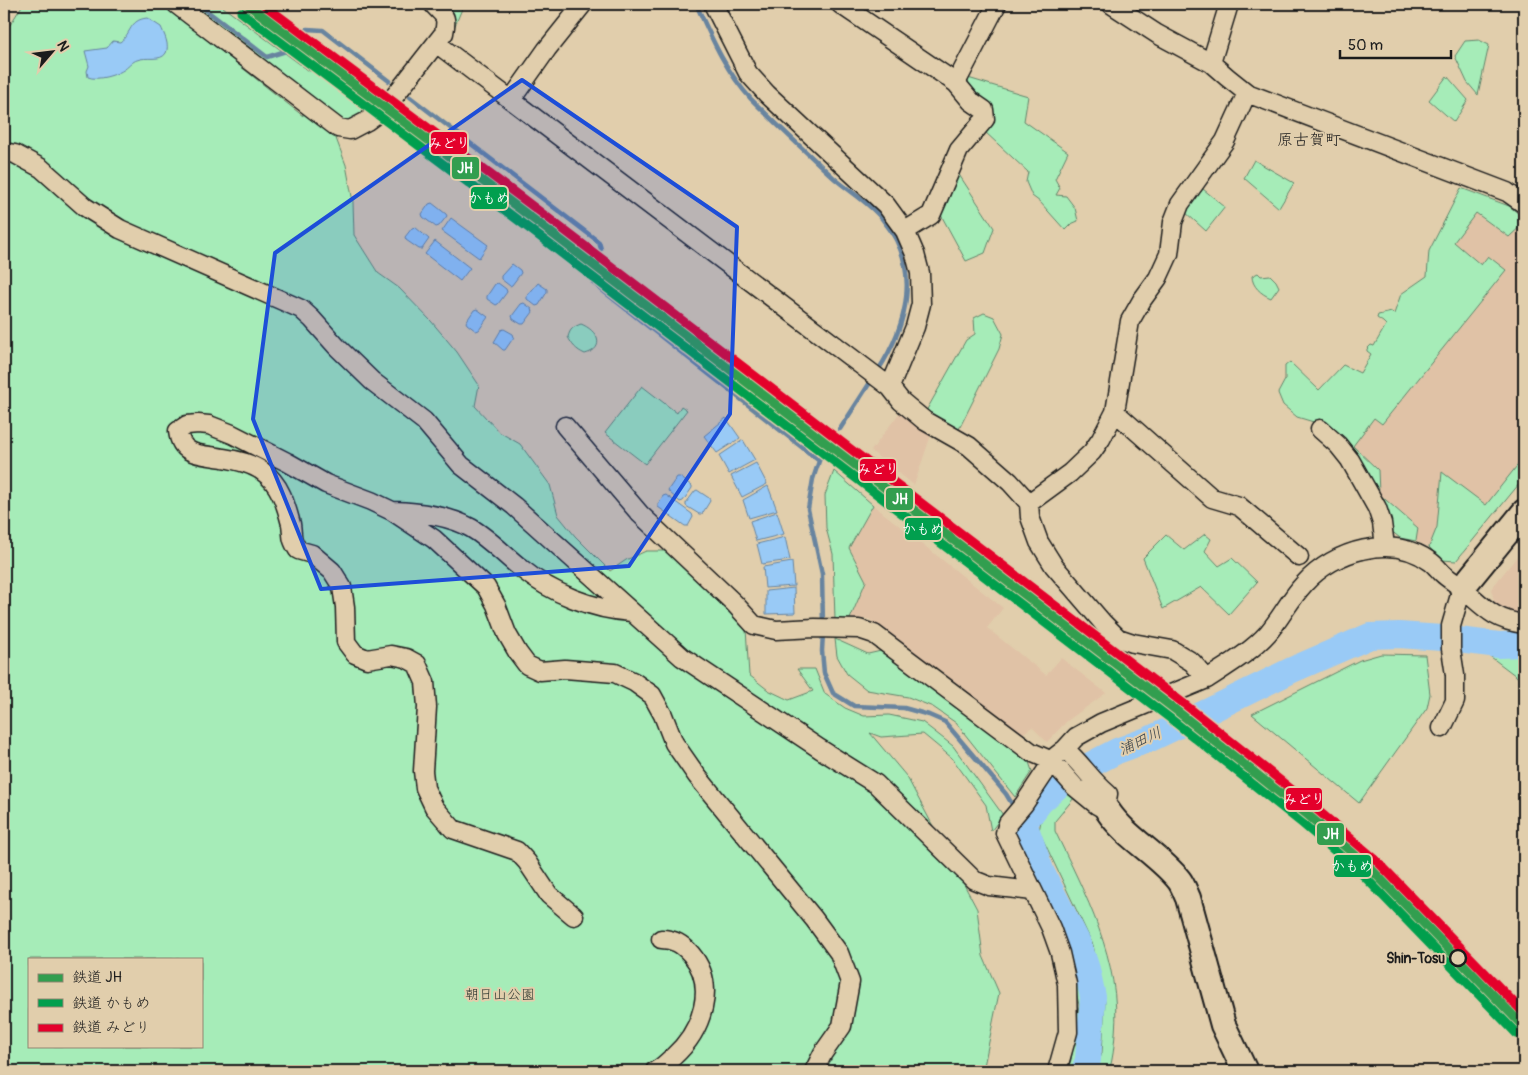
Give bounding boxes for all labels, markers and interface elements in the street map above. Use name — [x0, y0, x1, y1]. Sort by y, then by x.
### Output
north arrow — [28, 28, 78, 78]
scale bar — [1340, 28, 1452, 60]
text: 50 m — [1348, 36, 1383, 55]
text: N — [53, 38, 73, 54]
district label: 原古賀町 — [1277, 130, 1341, 150]
line badge: みどり — [430, 131, 468, 155]
text: みどり — [428, 135, 470, 152]
line badge: JH — [451, 156, 480, 180]
text: JH — [457, 160, 473, 177]
line badge: かもめ — [470, 186, 508, 210]
text: かもめ — [468, 190, 510, 207]
line badge: みどり — [859, 458, 897, 482]
text: みどり — [857, 461, 899, 478]
line badge: JH — [885, 487, 914, 511]
text: JH — [892, 491, 908, 508]
line badge: かもめ — [904, 517, 942, 541]
text: かもめ — [902, 521, 944, 538]
water label: 浦田川 — [1116, 723, 1165, 760]
line badge: みどり — [1285, 787, 1323, 811]
text: みどり — [1283, 791, 1325, 808]
line badge: JH — [1316, 822, 1345, 846]
text: JH — [1323, 826, 1339, 843]
line badge: かもめ — [1333, 854, 1372, 878]
text: かもめ — [1331, 858, 1373, 875]
marker: Shin-Tosu — [1449, 949, 1467, 967]
place label: Shin-Tosu — [1386, 950, 1445, 967]
legend — [28, 958, 202, 1048]
text: 鉄道 JH — [72, 968, 122, 987]
park label: 朝日山公園 — [465, 986, 535, 1003]
text: 鉄道 かもめ — [72, 994, 150, 1013]
text: 鉄道 みどり — [72, 1018, 150, 1037]

